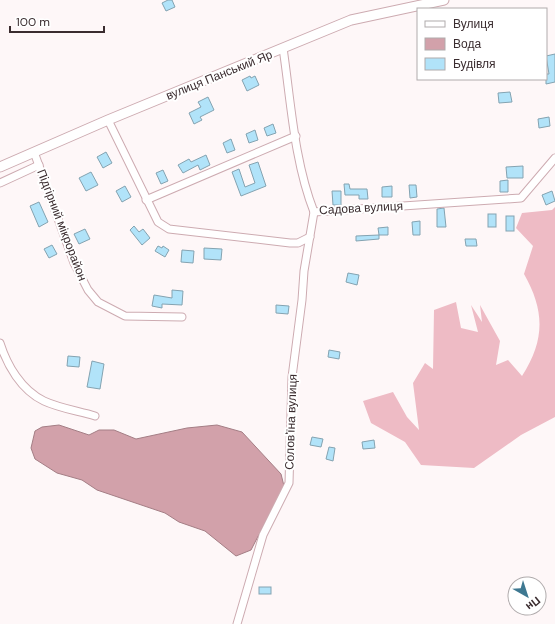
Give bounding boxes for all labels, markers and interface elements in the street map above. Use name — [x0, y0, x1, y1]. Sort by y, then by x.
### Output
scale bar — [10, 8, 104, 34]
legend — [417, 8, 547, 80]
text: 100 m — [16, 14, 50, 30]
text: Вулиця — [453, 16, 494, 32]
text: Вода — [453, 36, 481, 52]
street label: вулиця Панський Яр — [163, 46, 275, 104]
text: Будівля — [453, 56, 495, 72]
street label: Підгірний мікрорайон — [33, 167, 91, 283]
street label: Садова вулиця — [319, 198, 403, 218]
street label: Солов'їна вулиця — [281, 374, 301, 470]
north arrow — [507, 576, 547, 616]
text: Пн — [523, 594, 543, 614]

